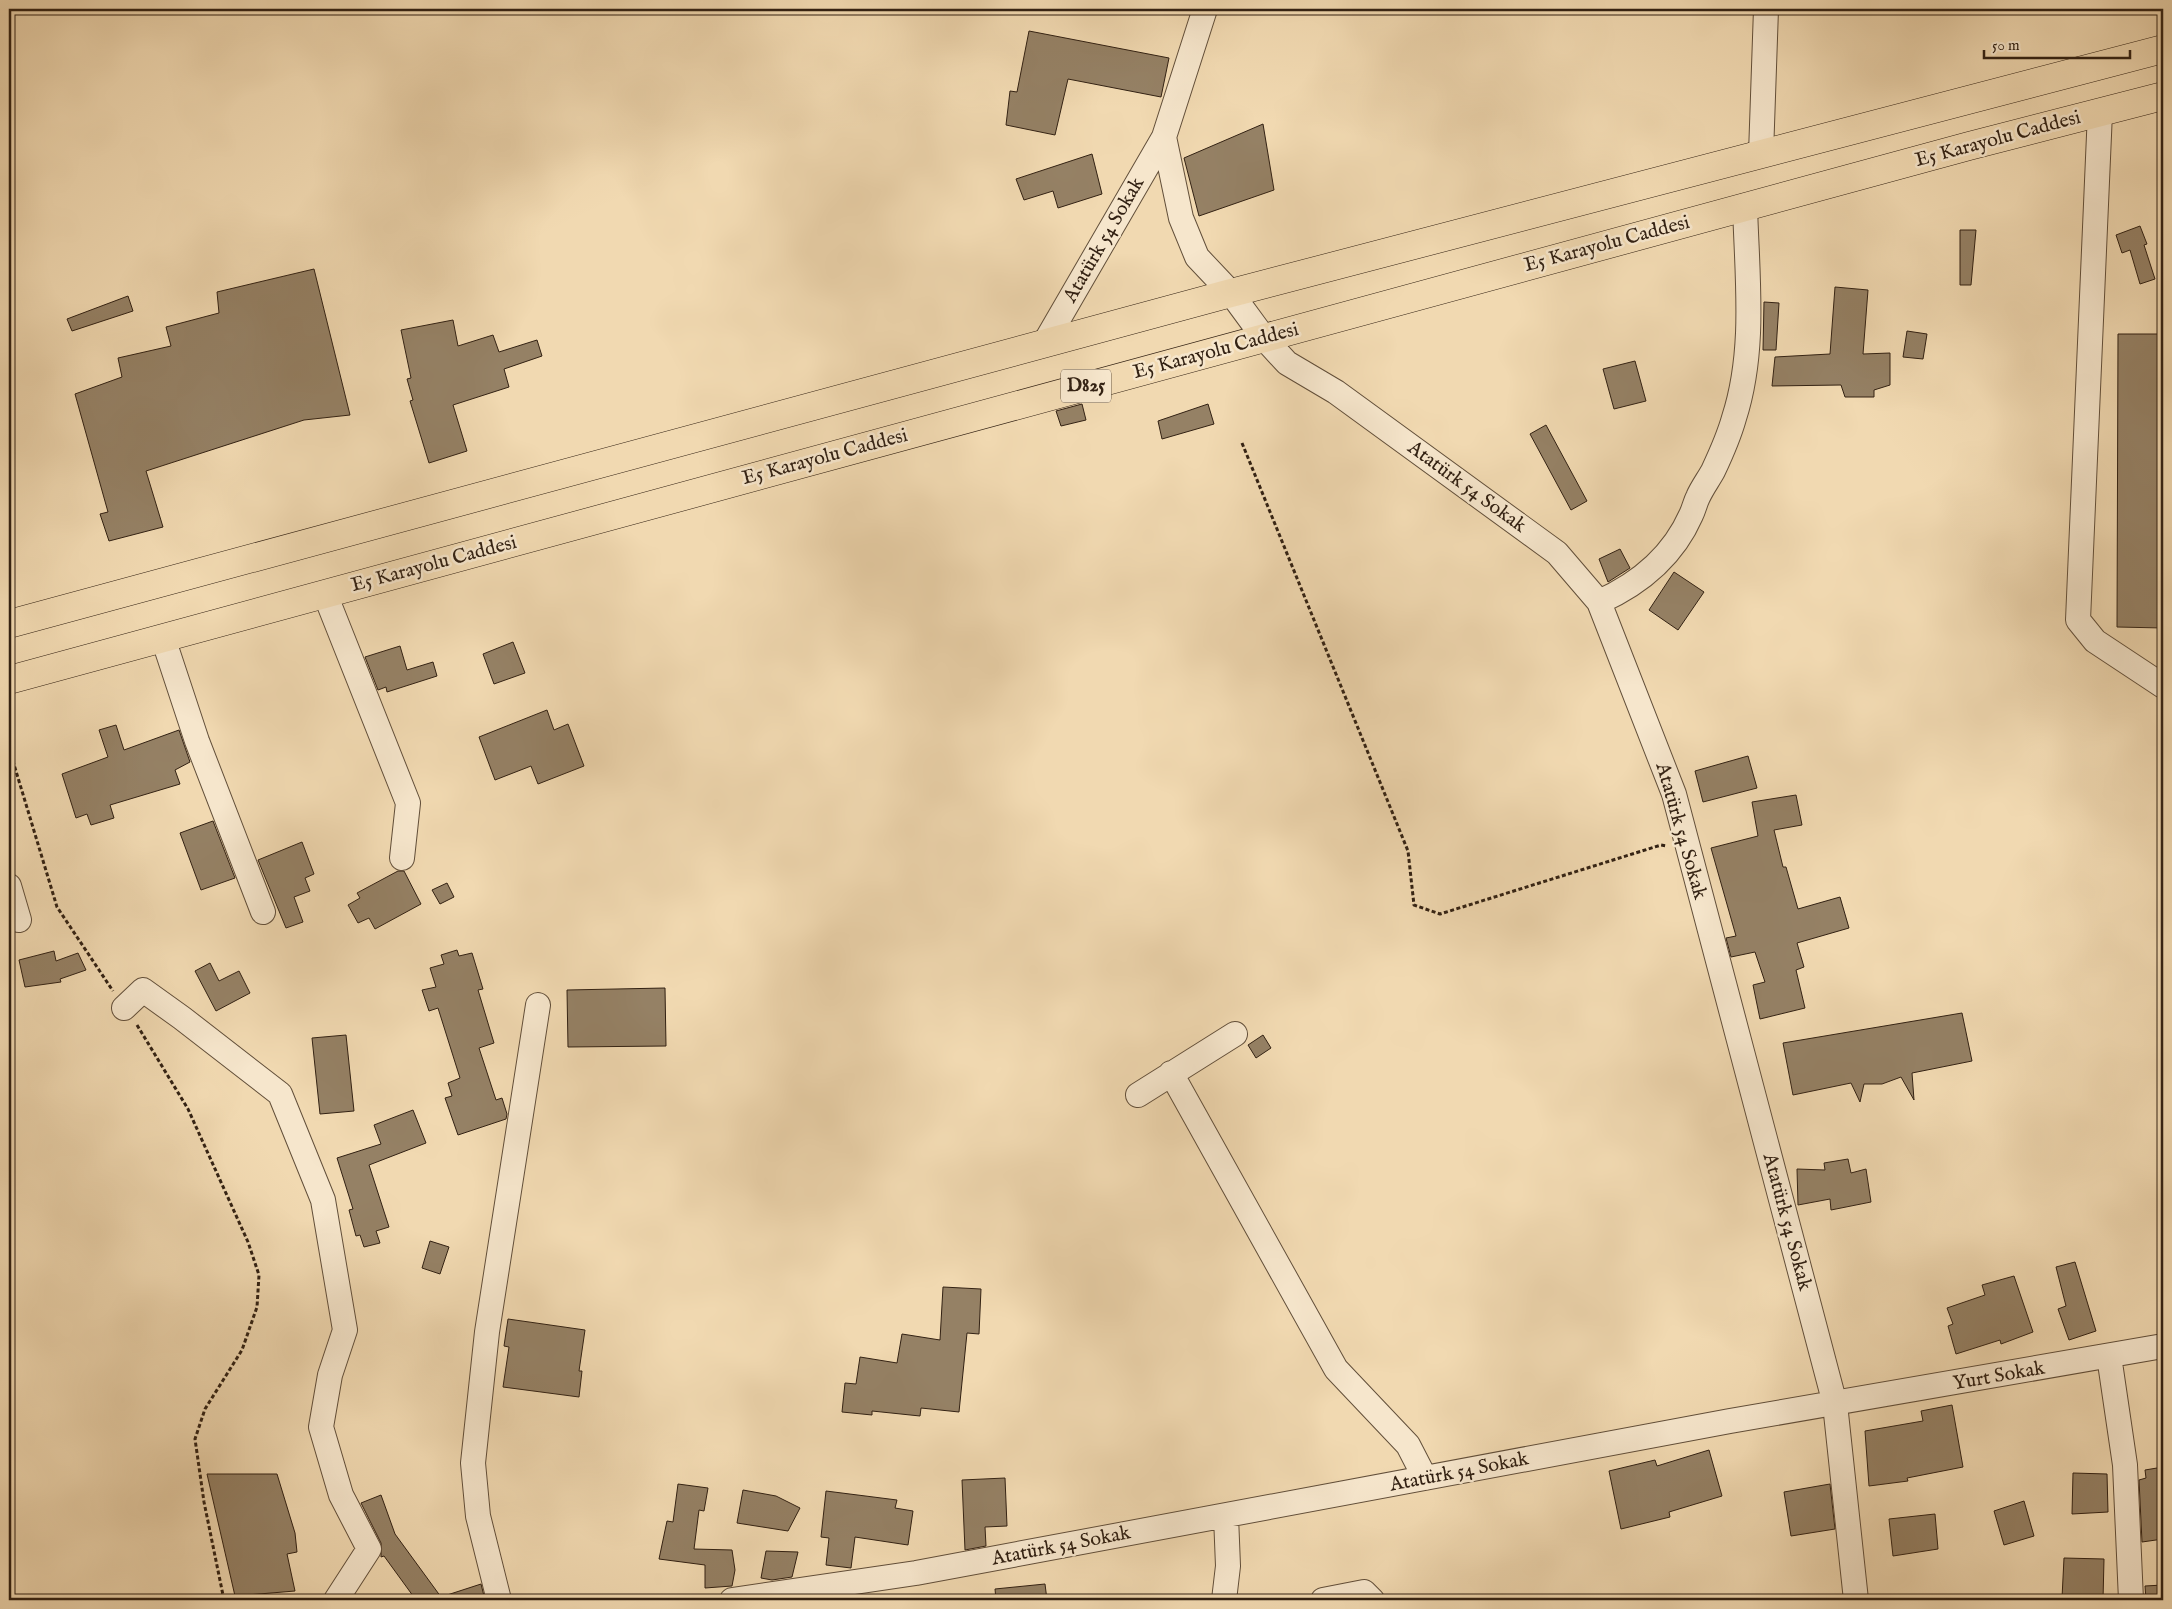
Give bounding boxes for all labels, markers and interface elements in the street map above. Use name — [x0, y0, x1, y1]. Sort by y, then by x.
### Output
scale bar — [1984, 28, 2131, 60]
text: 50 m — [1992, 36, 2020, 55]
street label: E5 Karayolu Caddesi — [1912, 105, 2084, 173]
street label: Atatürk 54 Sokak — [1057, 172, 1150, 308]
street label: E5 Karayolu Caddesi — [1521, 210, 1693, 278]
street label: E5 Karayolu Caddesi — [1130, 317, 1302, 385]
road number: D825 — [1061, 370, 1111, 402]
street label: E5 Karayolu Caddesi — [739, 423, 911, 491]
street label: Atatürk 54 Sokak — [1402, 435, 1532, 539]
street label: E5 Karayolu Caddesi — [348, 530, 520, 598]
street label: Atatürk 54 Sokak — [1649, 759, 1713, 902]
street label: Atatürk 54 Sokak — [1756, 1150, 1817, 1294]
street label: Yurt Sokak — [1951, 1356, 2047, 1396]
street label: Atatürk 54 Sokak — [1386, 1446, 1531, 1498]
street label: Atatürk 54 Sokak — [988, 1520, 1133, 1572]

